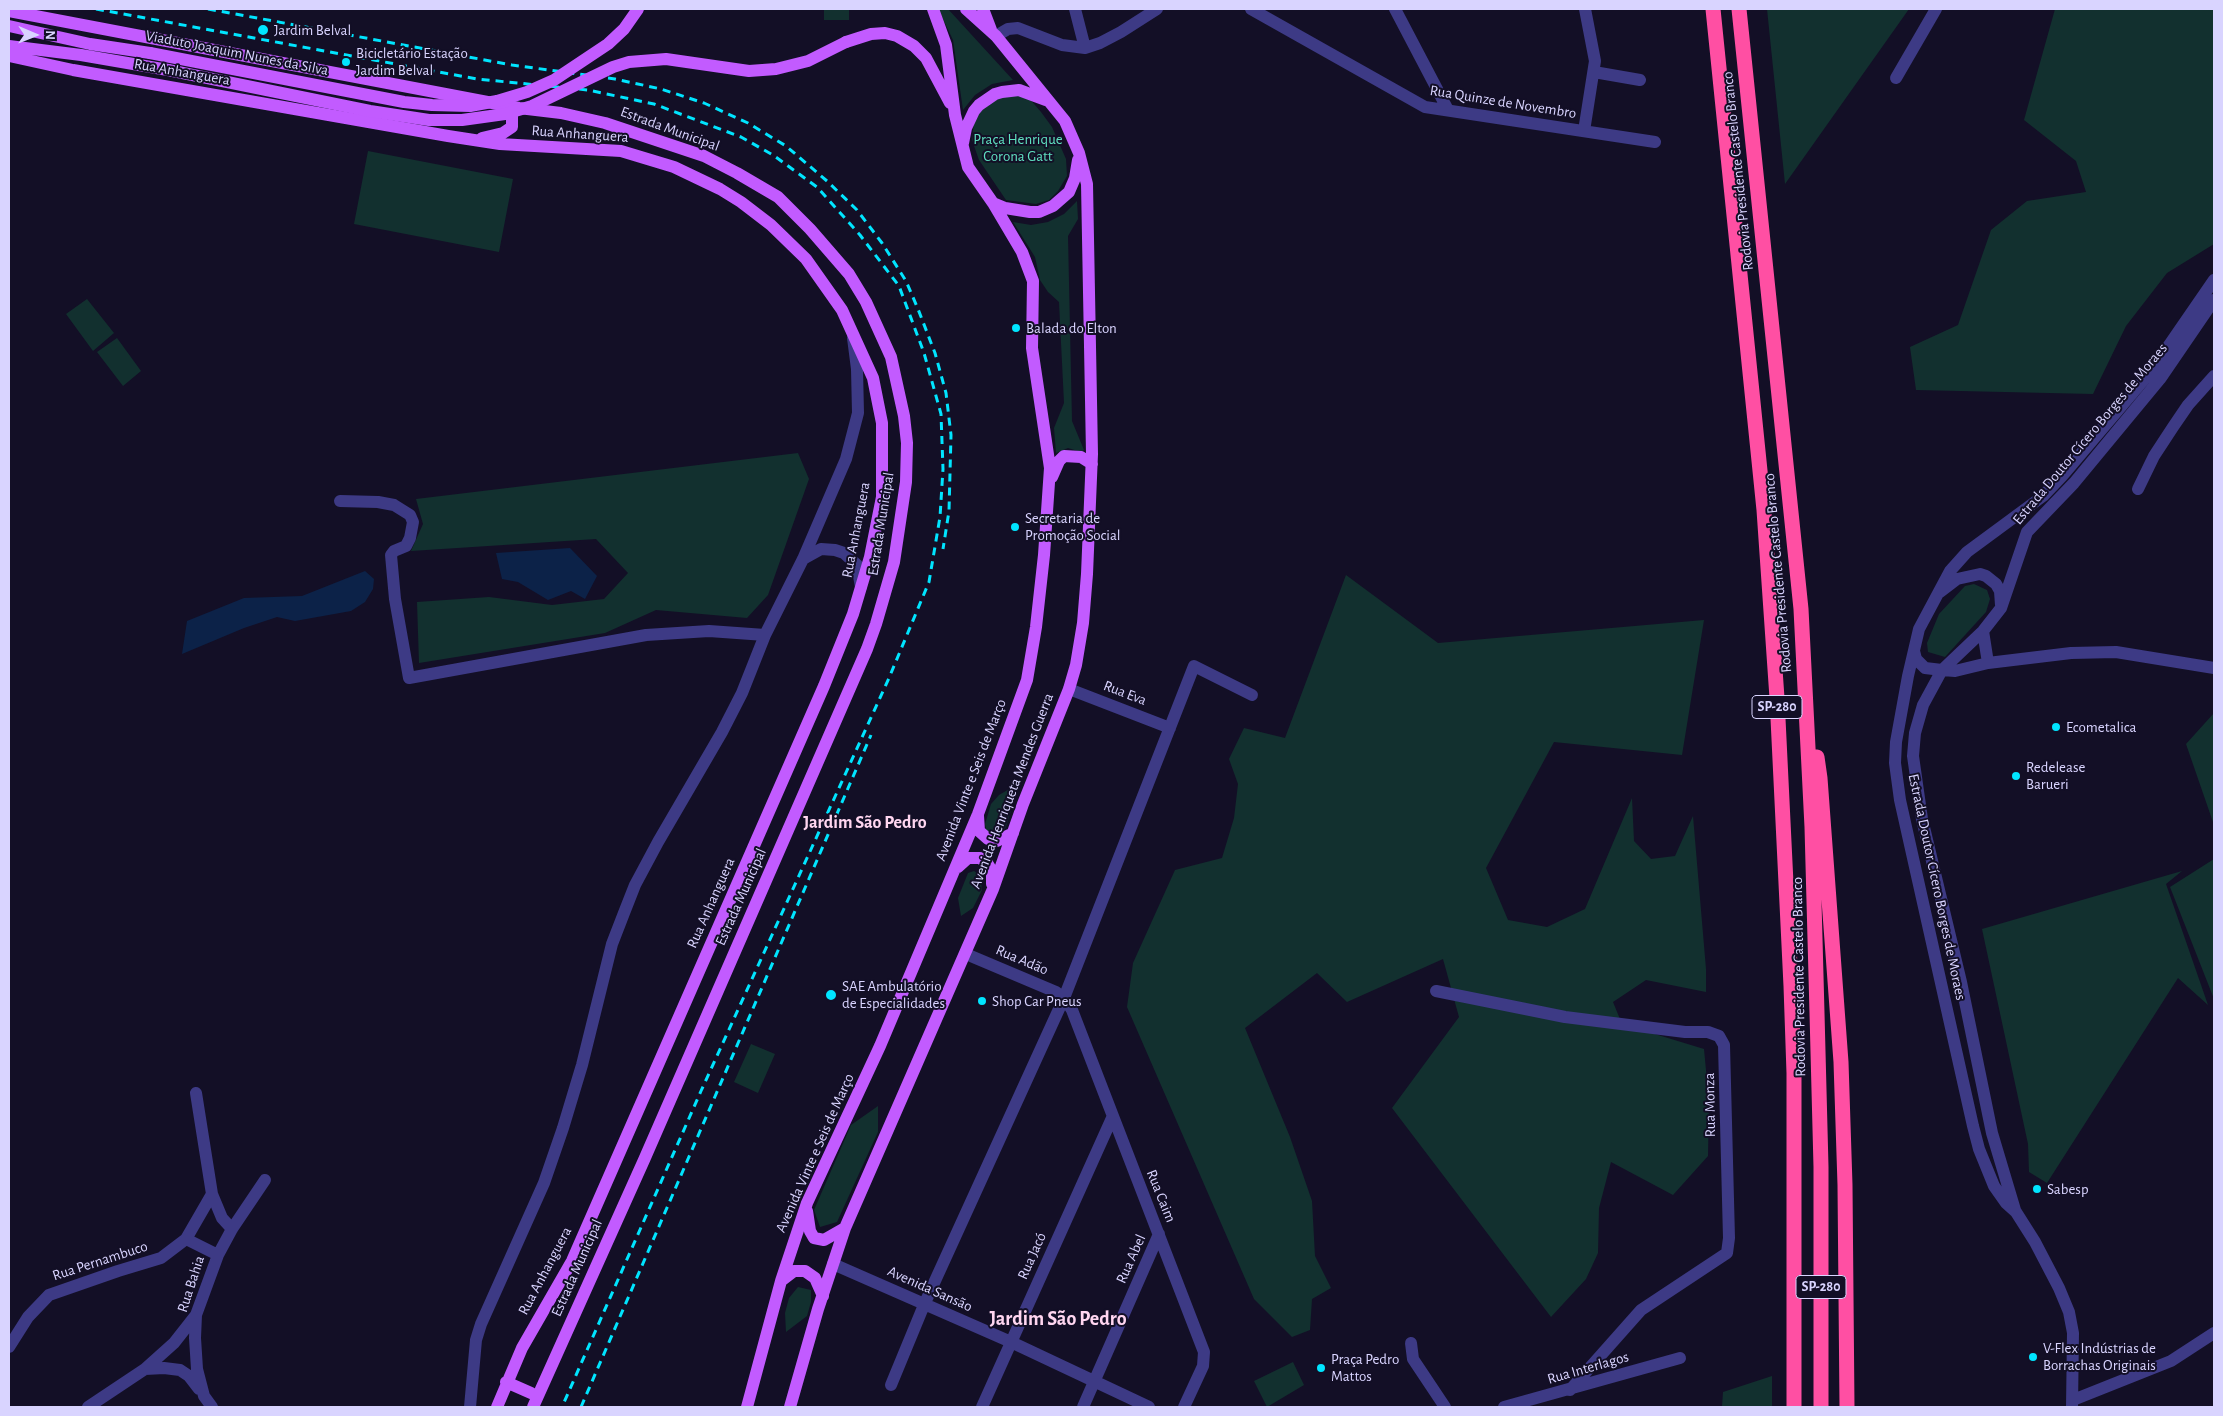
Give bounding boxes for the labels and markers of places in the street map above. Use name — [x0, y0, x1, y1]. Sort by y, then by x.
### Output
place label: Jardim Belval — [274, 21, 351, 39]
marker: Jardim Belval — [256, 23, 270, 37]
place label: Bicicletário Estação Jardim Belval — [356, 44, 468, 79]
marker: Bicicletário Estação Jardim Belval — [340, 56, 352, 68]
place label: Balada do Elton — [1026, 319, 1117, 337]
marker: Balada do Elton — [1010, 322, 1022, 334]
place label: Secretaria de Promoção Social — [1025, 509, 1121, 544]
marker: Secretaria de Promoção Social — [1009, 521, 1021, 533]
place label: Ecometalica — [2066, 718, 2136, 736]
marker: Ecometalica — [2050, 721, 2062, 733]
place label: Redelease Barueri — [2026, 758, 2085, 793]
marker: Redelease Barueri — [2010, 770, 2022, 782]
place label: SAE Ambulatório de Especialidades — [842, 977, 945, 1012]
marker: SAE Ambulatório de Especialidades — [824, 988, 838, 1002]
place label: Shop Car Pneus — [992, 992, 1082, 1010]
marker: Shop Car Pneus — [976, 995, 988, 1007]
place label: Sabesp — [2047, 1180, 2089, 1198]
marker: Sabesp — [2031, 1183, 2043, 1195]
place label: V-Flex Indústrias de Borrachas Originais — [2043, 1339, 2156, 1374]
place label: Praça Pedro Mattos — [1331, 1350, 1399, 1385]
marker: V-Flex Indústrias de Borrachas Originais — [2027, 1351, 2039, 1363]
marker: Praça Pedro Mattos — [1315, 1362, 1327, 1374]

